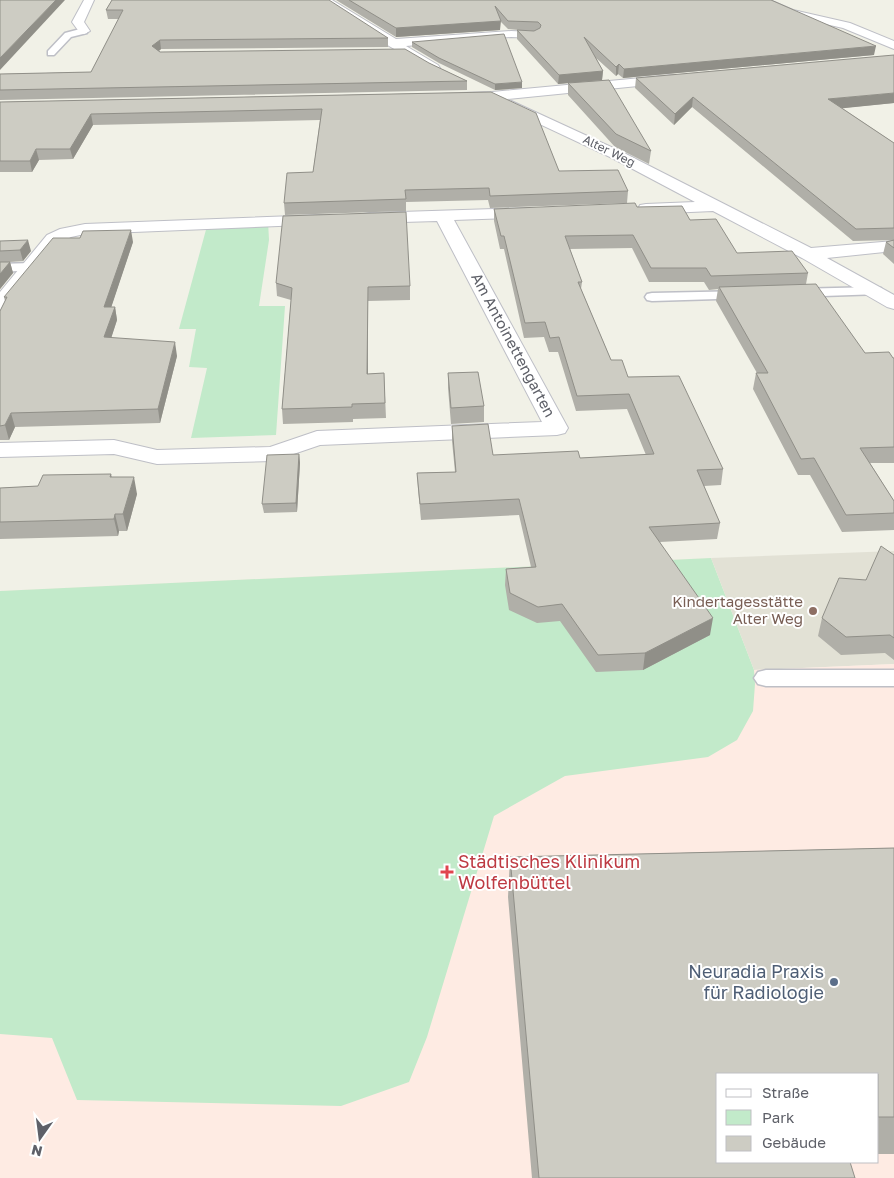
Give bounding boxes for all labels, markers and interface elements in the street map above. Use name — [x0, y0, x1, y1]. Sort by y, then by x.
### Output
street label: Alter Weg — [581, 131, 638, 170]
street label: Am Antoinettengarten — [468, 269, 560, 420]
place label: Kindertagesstätte Alter Weg — [672, 592, 803, 627]
marker: Kindertagesstätte Alter Weg — [807, 605, 819, 617]
place label: Städtisches Klinikum Wolfenbüttel — [458, 850, 640, 893]
marker: Städtisches Klinikum Wolfenbüttel — [440, 865, 454, 879]
place label: Neuradia Praxis für Radiologie — [688, 960, 824, 1003]
marker: Neuradia Praxis für Radiologie — [828, 976, 840, 988]
legend — [716, 1073, 879, 1163]
text: Straße — [762, 1083, 809, 1101]
text: Park — [762, 1108, 795, 1126]
north arrow — [15, 1113, 65, 1163]
text: Gebäude — [762, 1133, 826, 1151]
text: N — [30, 1142, 44, 1161]

